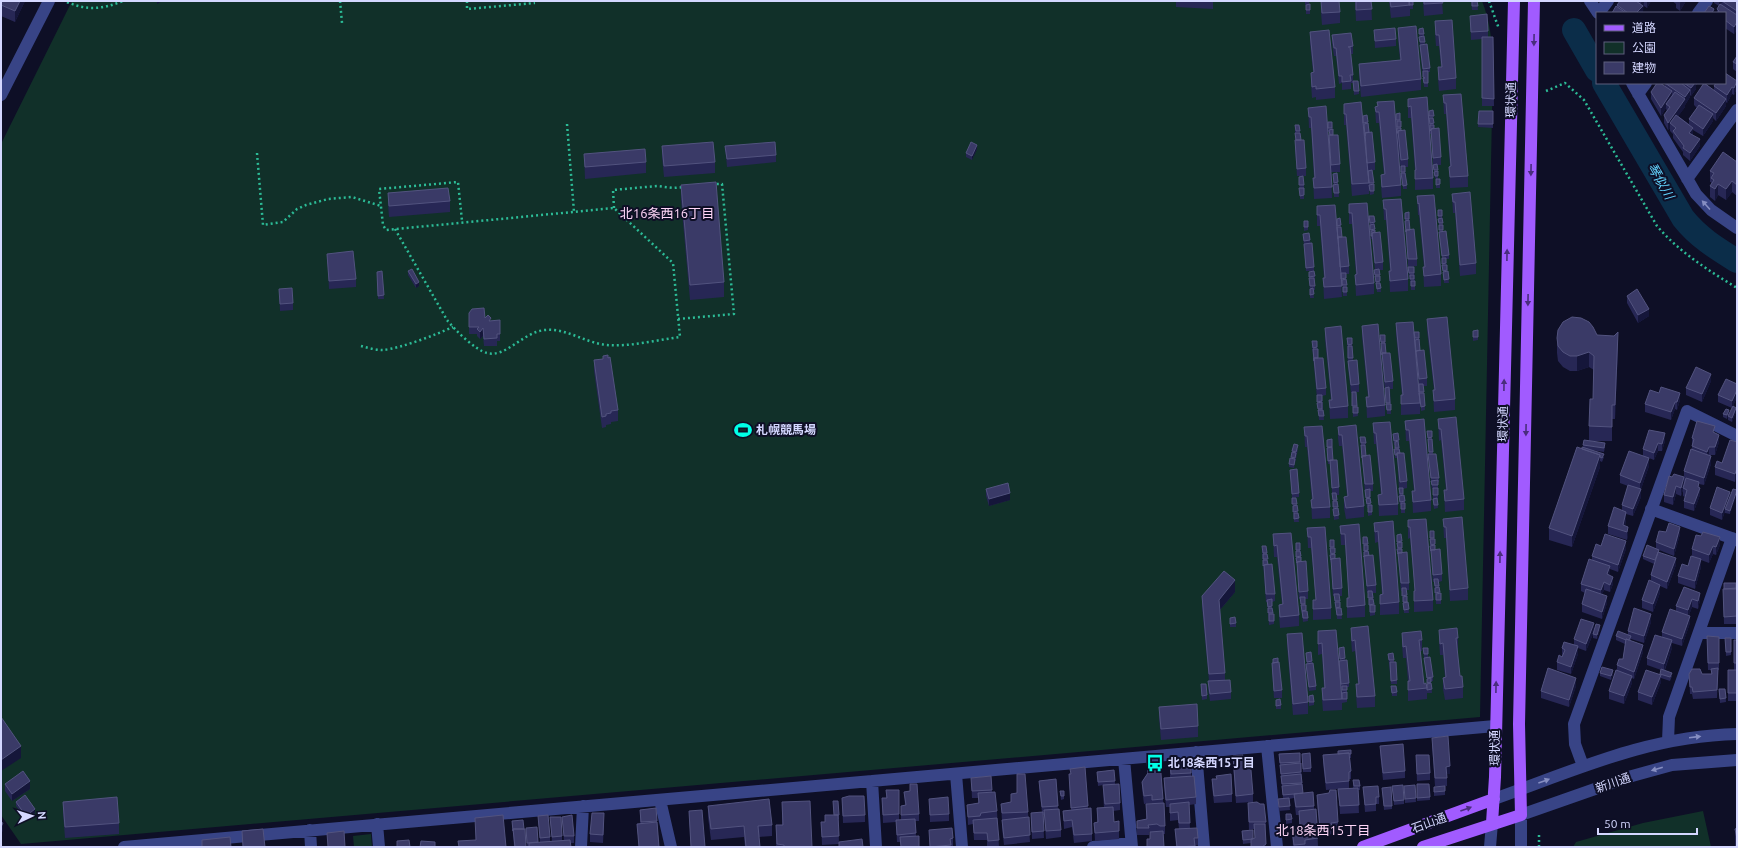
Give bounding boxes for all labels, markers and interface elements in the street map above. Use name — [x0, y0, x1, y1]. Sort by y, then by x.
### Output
legend — [1596, 12, 1726, 84]
text: 道路 — [1632, 21, 1656, 34]
one-way arrow — [1530, 34, 1537, 46]
text: 公園 — [1632, 41, 1656, 54]
text: 建物 — [1632, 61, 1656, 74]
street label: 環状通 — [1504, 82, 1517, 118]
water label: 琴似川 — [1645, 161, 1678, 203]
one-way arrow — [1528, 164, 1534, 177]
one-way arrow — [1702, 200, 1711, 209]
district label: 北16条西16丁目 — [620, 206, 714, 220]
one-way arrow — [1504, 248, 1510, 261]
one-way arrow — [1525, 294, 1531, 307]
one-way arrow — [1501, 378, 1507, 391]
street label: 環状通 — [1496, 406, 1509, 442]
sports icon: 札幌競馬場 — [733, 420, 753, 440]
place label: 札幌競馬場 — [756, 423, 816, 436]
one-way arrow — [1522, 424, 1529, 436]
one-way arrow — [1496, 551, 1503, 563]
one-way arrow — [1493, 680, 1499, 693]
street label: 環状通 — [1488, 730, 1501, 766]
one-way arrow — [1689, 734, 1701, 740]
bus stop icon: 北18条西15丁目 — [1145, 753, 1165, 773]
place label: 北18条西15丁目 — [1168, 756, 1255, 769]
one-way arrow — [1651, 766, 1663, 772]
street label: 新川通 — [1594, 771, 1632, 795]
one-way arrow — [1539, 778, 1551, 784]
north arrow — [12, 796, 52, 836]
one-way arrow — [1460, 806, 1472, 812]
street label: 石山通 — [1410, 810, 1448, 835]
scale bar — [1598, 810, 1697, 836]
text: N — [36, 811, 48, 820]
text: 50 m — [1604, 817, 1631, 830]
district label: 北18条西15丁目 — [1276, 823, 1370, 837]

